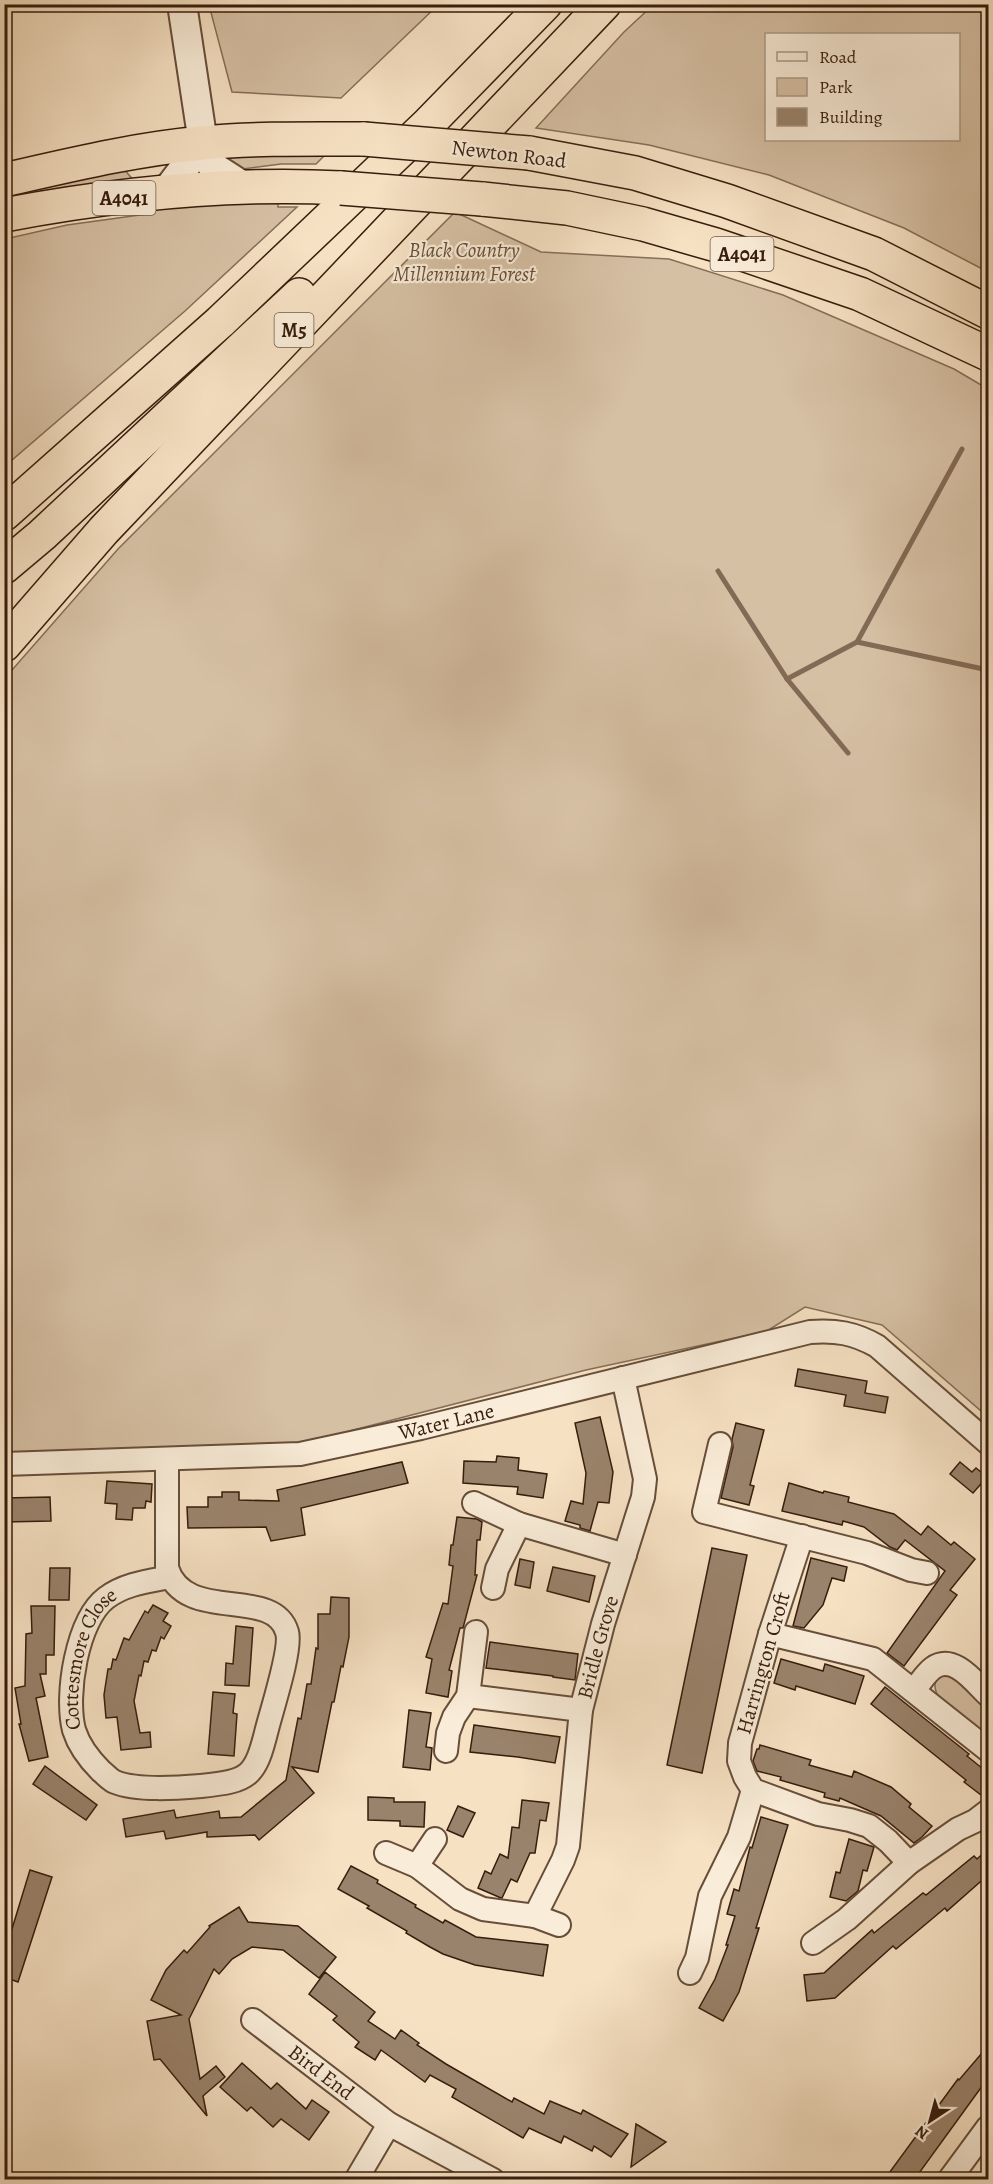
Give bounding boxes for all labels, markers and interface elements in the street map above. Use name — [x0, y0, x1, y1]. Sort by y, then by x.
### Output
legend — [765, 33, 960, 141]
text: Road — [819, 45, 857, 69]
text: Park — [819, 75, 853, 99]
text: Building — [819, 105, 883, 129]
street label: Newton Road — [450, 133, 569, 175]
road number: A4041 — [92, 181, 156, 215]
park label: Black Country Millennium Forest — [393, 236, 536, 288]
road number: A4041 — [710, 237, 774, 271]
road number: M5 — [274, 313, 314, 347]
street label: Water Lane — [395, 1396, 497, 1447]
street label: Cottesmore Close — [57, 1580, 122, 1732]
street label: Harrington Croft — [729, 1588, 797, 1737]
street label: Bridle Grove — [570, 1592, 625, 1702]
street label: Bird End — [283, 2038, 361, 2107]
north arrow — [900, 2091, 960, 2151]
text: N — [910, 2120, 933, 2145]

